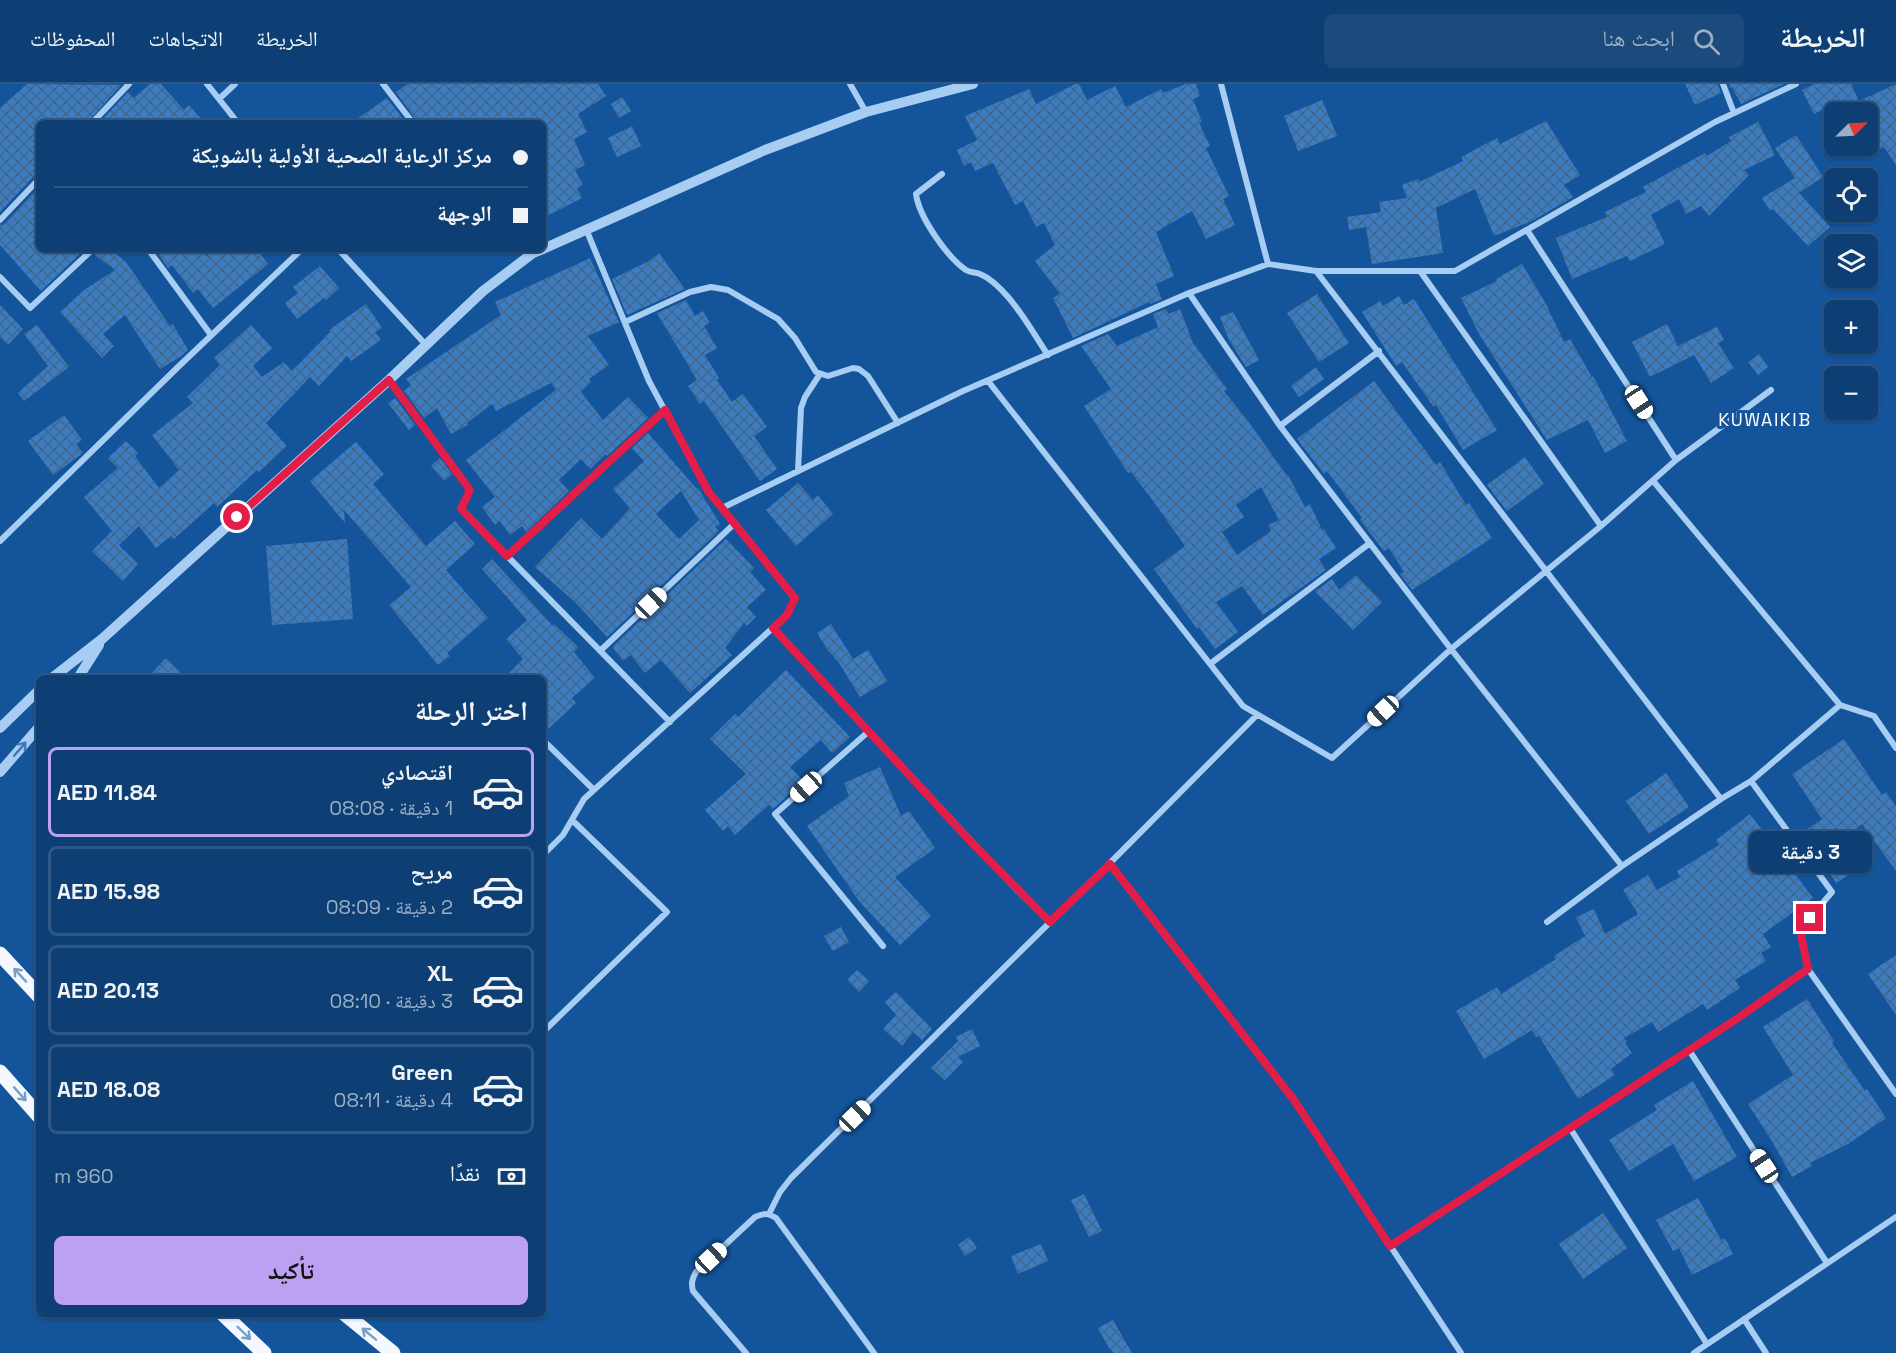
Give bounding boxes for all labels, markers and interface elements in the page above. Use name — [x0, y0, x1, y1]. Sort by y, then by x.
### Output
search box — [1324, 14, 1744, 68]
text: الخريطة — [1780, 19, 1866, 55]
text: ابحث هنا — [1602, 24, 1675, 52]
text: المحفوظات — [30, 25, 115, 52]
text: الاتجاهات — [148, 25, 223, 52]
text: الخريطة — [256, 25, 318, 52]
icon: search — [1690, 25, 1723, 58]
north arrow — [1824, 102, 1878, 156]
map controls — [1824, 102, 1878, 420]
text: مركز الرعاية الصحية الأولية بالشويكة — [191, 141, 492, 169]
button: locate — [1824, 168, 1878, 222]
text: الوجهة — [437, 199, 492, 227]
button: layers — [1824, 234, 1878, 288]
button: + — [1824, 300, 1878, 354]
button: − — [1824, 366, 1878, 420]
car — [1622, 382, 1656, 422]
district label: KUWAIKIB — [1718, 408, 1812, 431]
route start — [223, 503, 250, 530]
car — [632, 584, 670, 622]
car — [1364, 692, 1402, 730]
text: اختر الرحلة — [415, 693, 528, 728]
one-way arrow — [13, 741, 26, 757]
text: اقتصادي — [381, 758, 453, 786]
icon: car — [471, 765, 525, 819]
car — [787, 768, 825, 806]
text: AED 11.84 — [57, 778, 157, 806]
text: 1 دقيقة · 08:08 — [329, 795, 453, 821]
callout: 3 دقيقة — [1748, 831, 1872, 873]
text: 3 دقيقة — [1781, 839, 1840, 865]
text: مريح — [410, 857, 453, 885]
icon: car — [471, 864, 525, 918]
text: AED 15.98 — [57, 877, 160, 905]
text: 2 دقيقة · 08:09 — [326, 894, 453, 920]
route end — [1796, 904, 1823, 931]
text: XL — [427, 959, 453, 987]
icon: car — [471, 963, 525, 1017]
one-way arrow — [12, 968, 27, 983]
text: AED 20.13 — [57, 976, 159, 1004]
text: 3 دقيقة · 08:10 — [330, 988, 453, 1014]
text: Green — [391, 1058, 453, 1086]
icon: car — [471, 1062, 525, 1116]
text: AED 18.08 — [57, 1075, 160, 1103]
one-way arrow — [12, 1086, 26, 1101]
text: 4 دقيقة · 08:11 — [334, 1087, 453, 1113]
car — [836, 1097, 874, 1135]
car — [1747, 1146, 1781, 1186]
text: نقدًا — [450, 1159, 480, 1187]
icon: cash — [495, 1160, 528, 1193]
text: 960 m — [54, 1163, 114, 1189]
button: تأكيد — [54, 1236, 528, 1305]
car — [692, 1239, 730, 1277]
one-way arrow — [236, 1326, 251, 1341]
one-way arrow — [361, 1327, 377, 1340]

